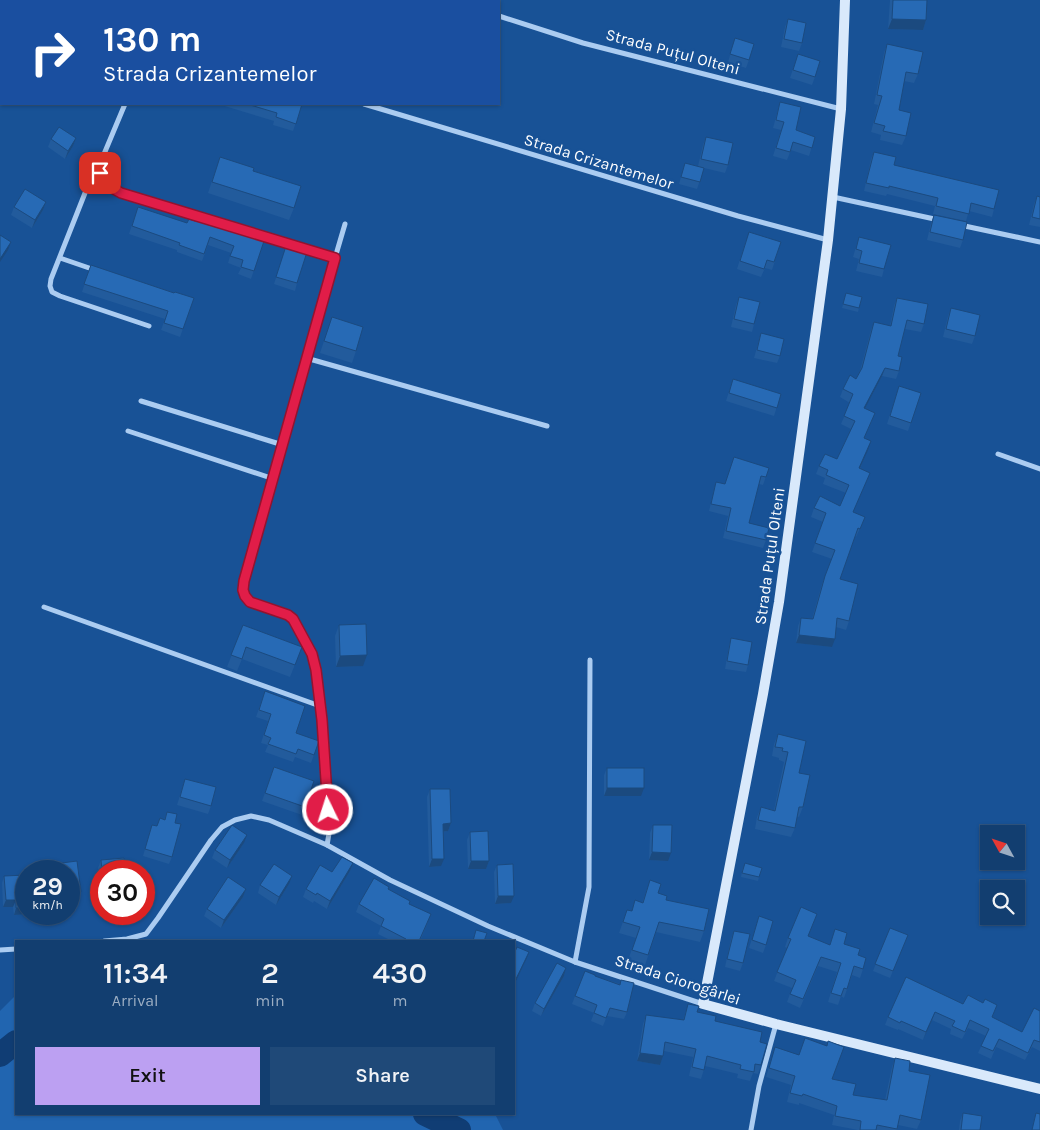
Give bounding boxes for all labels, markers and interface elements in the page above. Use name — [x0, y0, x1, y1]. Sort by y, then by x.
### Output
text: 130 m — [103, 19, 201, 60]
icon: right — [20, 20, 85, 85]
street label: Strada Puțul Olteni — [604, 24, 742, 79]
text: Strada Crizantemelor — [103, 61, 316, 87]
street label: Strada Crizantemelor — [522, 130, 676, 193]
pin — [79, 152, 121, 194]
icon: arrive — [86, 159, 114, 187]
street label: Strada Puțul Olteni — [750, 486, 789, 626]
position arrow — [301, 783, 353, 835]
north arrow — [980, 825, 1025, 870]
map controls — [980, 825, 1025, 925]
speed limit sign: 30 — [90, 860, 155, 925]
text: 29 — [32, 872, 63, 901]
button: search — [980, 880, 1025, 925]
text: km/h — [32, 898, 63, 912]
street label: Strada Ciorogârlei — [612, 950, 743, 1009]
text: 11:34 — [103, 955, 168, 991]
text: 2 — [261, 955, 279, 991]
text: 430 — [373, 955, 427, 991]
text: Arrival — [112, 991, 159, 1010]
text: min — [255, 991, 285, 1010]
text: m — [392, 991, 407, 1010]
button: Exit — [35, 1047, 260, 1105]
button: Share — [270, 1047, 495, 1105]

